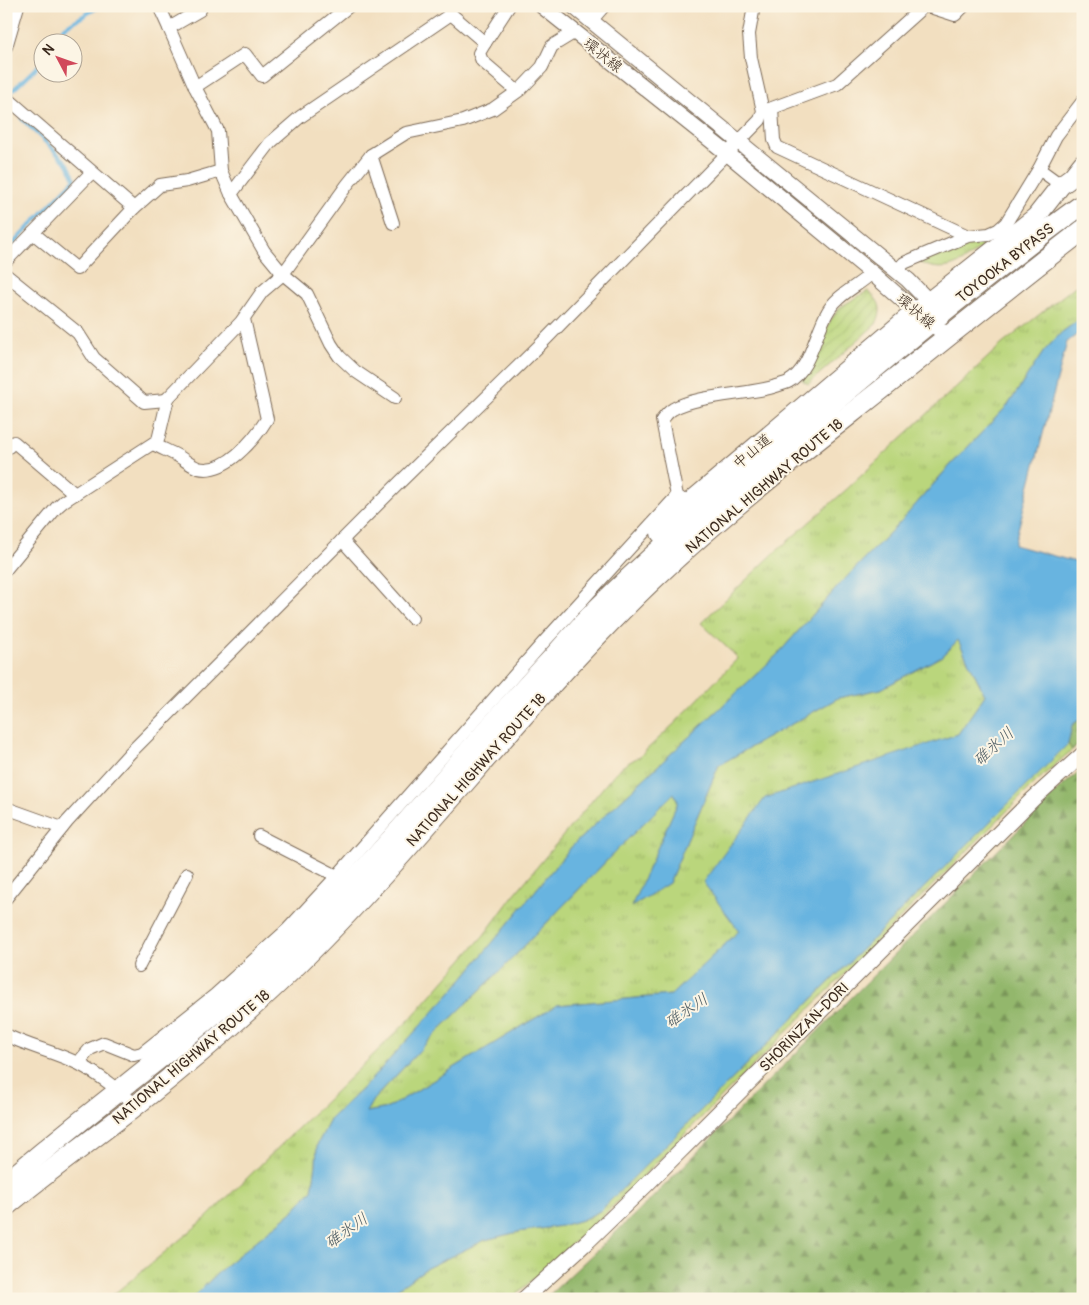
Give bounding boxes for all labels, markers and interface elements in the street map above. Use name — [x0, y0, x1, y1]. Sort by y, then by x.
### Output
north arrow — [32, 32, 82, 82]
street label: 環状線 — [579, 34, 626, 77]
text: N — [39, 41, 58, 59]
street label: TOYOOKA BYPASS — [953, 219, 1058, 307]
street label: 環状線 — [892, 290, 939, 333]
street label: NATIONAL HIGHWAY ROUTE 18 — [682, 415, 847, 558]
street label: 中山道 — [729, 430, 776, 473]
street label: NATIONAL HIGHWAY ROUTE 18 — [402, 689, 551, 851]
water label: 碓氷川 — [969, 723, 1018, 770]
street label: SHORINZAN-DORI — [756, 979, 853, 1076]
street label: NATIONAL HIGHWAY ROUTE 18 — [109, 986, 274, 1129]
water label: 碓氷川 — [661, 989, 712, 1033]
water label: 碓氷川 — [321, 1209, 372, 1253]

